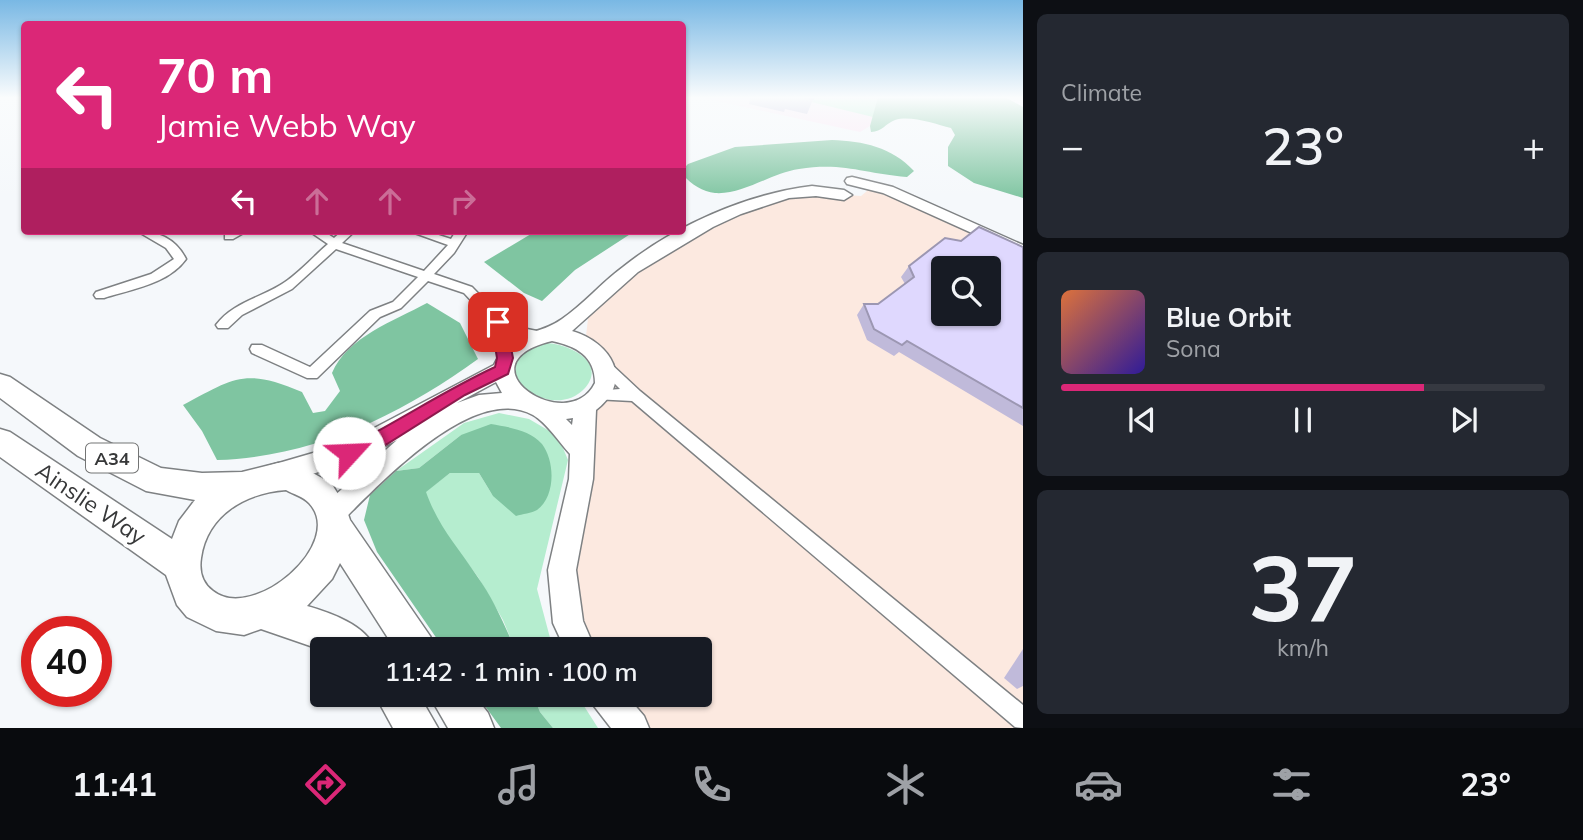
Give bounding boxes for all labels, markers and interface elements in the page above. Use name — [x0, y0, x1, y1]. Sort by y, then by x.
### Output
text: 70 m — [157, 44, 273, 105]
icon: left — [42, 49, 133, 140]
text: Climate — [1061, 78, 1142, 107]
text: Jamie Webb Way — [157, 105, 416, 145]
text: 23° — [1262, 113, 1344, 178]
text: − — [1061, 122, 1084, 170]
text: + — [1522, 122, 1545, 170]
icon: left — [225, 182, 263, 220]
icon: ahead — [298, 182, 336, 220]
icon: ahead — [371, 182, 409, 220]
icon: right — [444, 182, 482, 220]
map controls — [931, 256, 1001, 326]
button: search — [931, 256, 1001, 326]
pin — [468, 292, 528, 352]
text: Blue Orbit — [1166, 301, 1291, 334]
icon: arrive — [479, 303, 517, 341]
text: Sona — [1166, 334, 1221, 363]
icon: previous — [1123, 401, 1161, 439]
icon: pause — [1284, 401, 1322, 439]
icon: next — [1445, 401, 1483, 439]
position arrow — [312, 416, 386, 490]
road number: A34 — [86, 444, 138, 472]
street label: Ainslie Way — [30, 456, 152, 550]
text: 37 — [1248, 530, 1358, 644]
speed limit sign: 40 — [21, 616, 112, 707]
text: km/h — [1277, 633, 1329, 662]
text: 11:42 · 1 min · 100 m — [384, 655, 638, 688]
icon: directions — [301, 760, 350, 809]
icon: music — [494, 760, 543, 809]
icon: phone — [687, 760, 736, 809]
icon: climate — [881, 760, 930, 809]
icon: car — [1074, 760, 1123, 809]
icon: filters — [1267, 760, 1316, 809]
text: 11:41 — [72, 764, 157, 804]
text: 23° — [1460, 764, 1511, 804]

